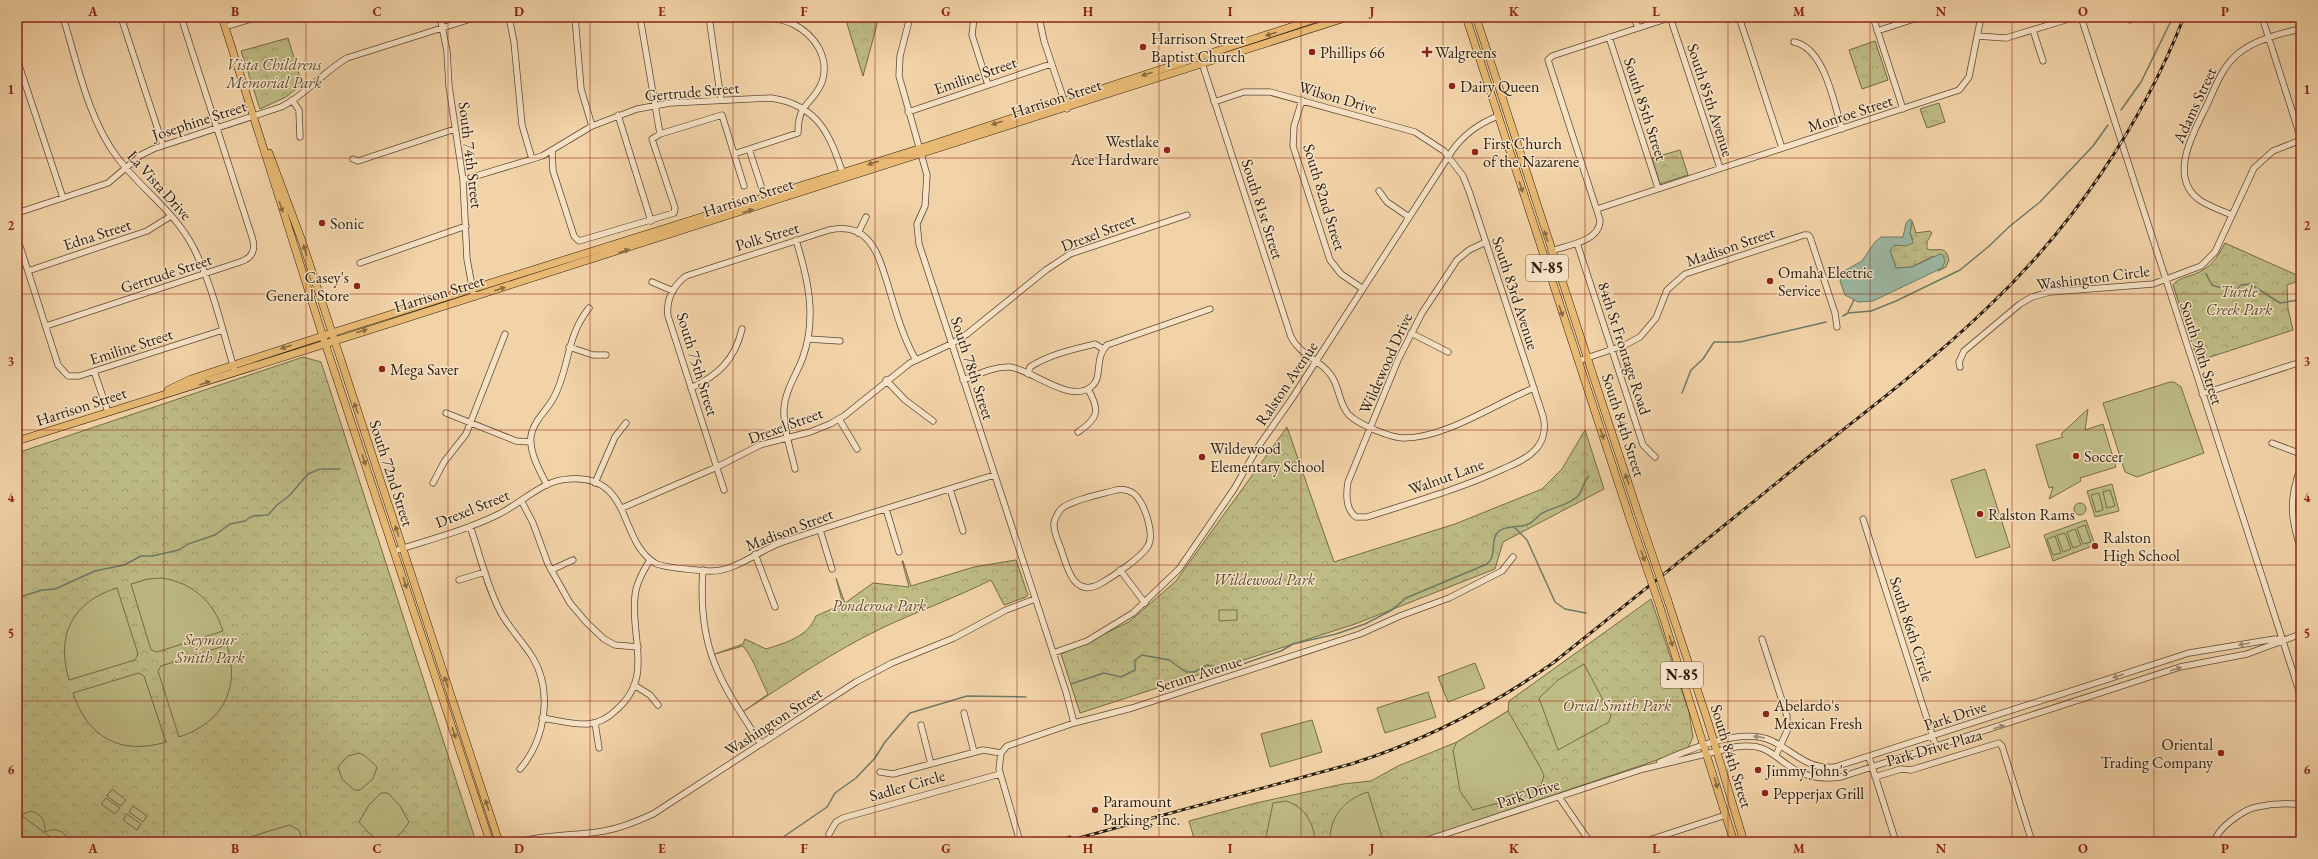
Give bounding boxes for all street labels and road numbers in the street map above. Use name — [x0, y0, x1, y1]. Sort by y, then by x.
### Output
street label: South 85th Avenue — [1682, 41, 1739, 160]
street label: Emiline Street — [931, 52, 1019, 99]
street label: South 85th Street — [1619, 55, 1672, 163]
street label: Adams Street — [2167, 64, 2221, 148]
street label: Harrison Street — [1008, 74, 1104, 123]
street label: Wilson Drive — [1296, 76, 1380, 119]
street label: Gertrude Street — [644, 77, 740, 106]
street label: Monroe Street — [1805, 90, 1895, 137]
street label: Josephine Street — [147, 95, 249, 146]
street label: South 74th Street — [454, 101, 487, 210]
street label: South 82nd Street — [1298, 141, 1351, 253]
street label: La Vista Drive — [123, 146, 197, 225]
street label: South 81st Street — [1236, 156, 1289, 262]
street label: Harrison Street — [700, 173, 796, 222]
street label: Drexel Street — [1058, 209, 1139, 256]
street label: Edna Street — [61, 214, 134, 255]
street label: Polk Street — [733, 217, 801, 256]
street label: Madison Street — [1683, 222, 1777, 271]
street label: South 83rd Avenue — [1487, 234, 1544, 353]
street label: Gertrude Street — [118, 249, 214, 298]
road number: N-85 — [1526, 255, 1568, 281]
street label: Washington Circle — [2035, 260, 2151, 295]
street label: Harrison Street — [391, 270, 487, 317]
street label: 84th St Frontage Road — [1593, 279, 1656, 418]
street label: South 90th Street — [2175, 299, 2228, 407]
street label: Wildewood Drive — [1354, 309, 1417, 417]
street label: South 75th Street — [672, 310, 723, 418]
street label: South 78th Street — [946, 314, 999, 422]
street label: Emiline Street — [87, 323, 175, 370]
street label: Ralston Avenue — [1251, 337, 1322, 429]
street label: South 84th Street — [1597, 371, 1650, 479]
street label: Harrison Street — [33, 382, 129, 431]
street label: Drexel Street — [745, 402, 826, 449]
street label: South 72nd Street — [364, 417, 419, 529]
street label: Walnut Lane — [1406, 453, 1487, 500]
street label: Drexel Street — [432, 484, 512, 533]
street label: Madison Street — [742, 503, 836, 556]
street label: South 86th Circle — [1885, 574, 1938, 684]
street label: Serum Avenue — [1154, 650, 1245, 697]
road number: N-85 — [1661, 662, 1703, 688]
street label: Washington Street — [721, 682, 826, 761]
street label: Park Drive — [1921, 696, 1989, 735]
street label: South 84th Street — [1706, 702, 1757, 810]
street label: Park Drive Plaza — [1884, 724, 1985, 771]
street label: Sadler Circle — [867, 765, 947, 806]
street label: Park Drive — [1494, 774, 1562, 813]

